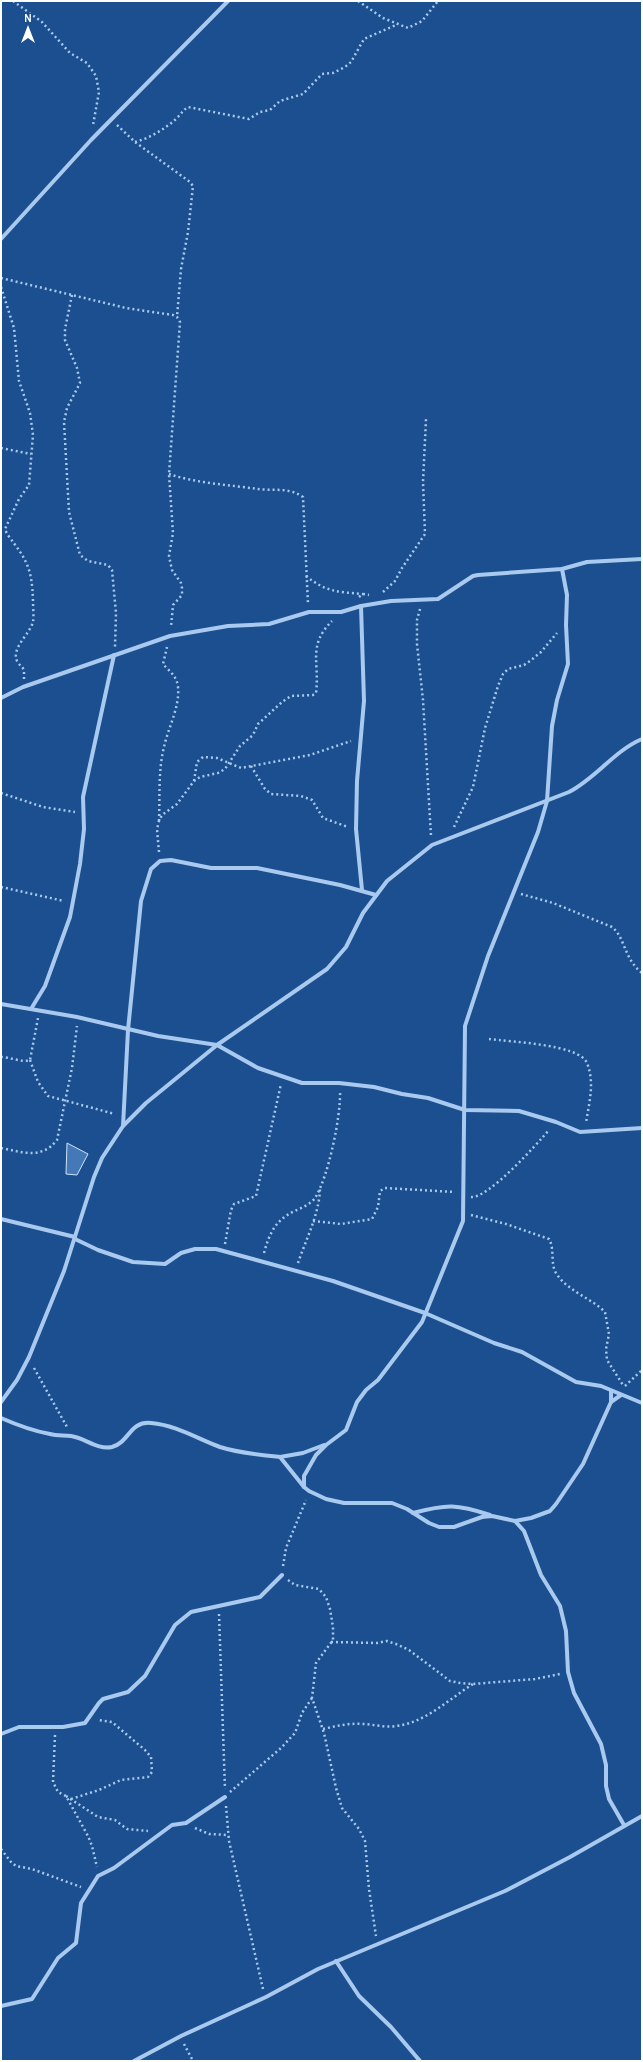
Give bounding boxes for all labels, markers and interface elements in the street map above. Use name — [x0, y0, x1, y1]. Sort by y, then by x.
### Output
north arrow — [8, 8, 48, 48]
text: N — [24, 12, 32, 25]

